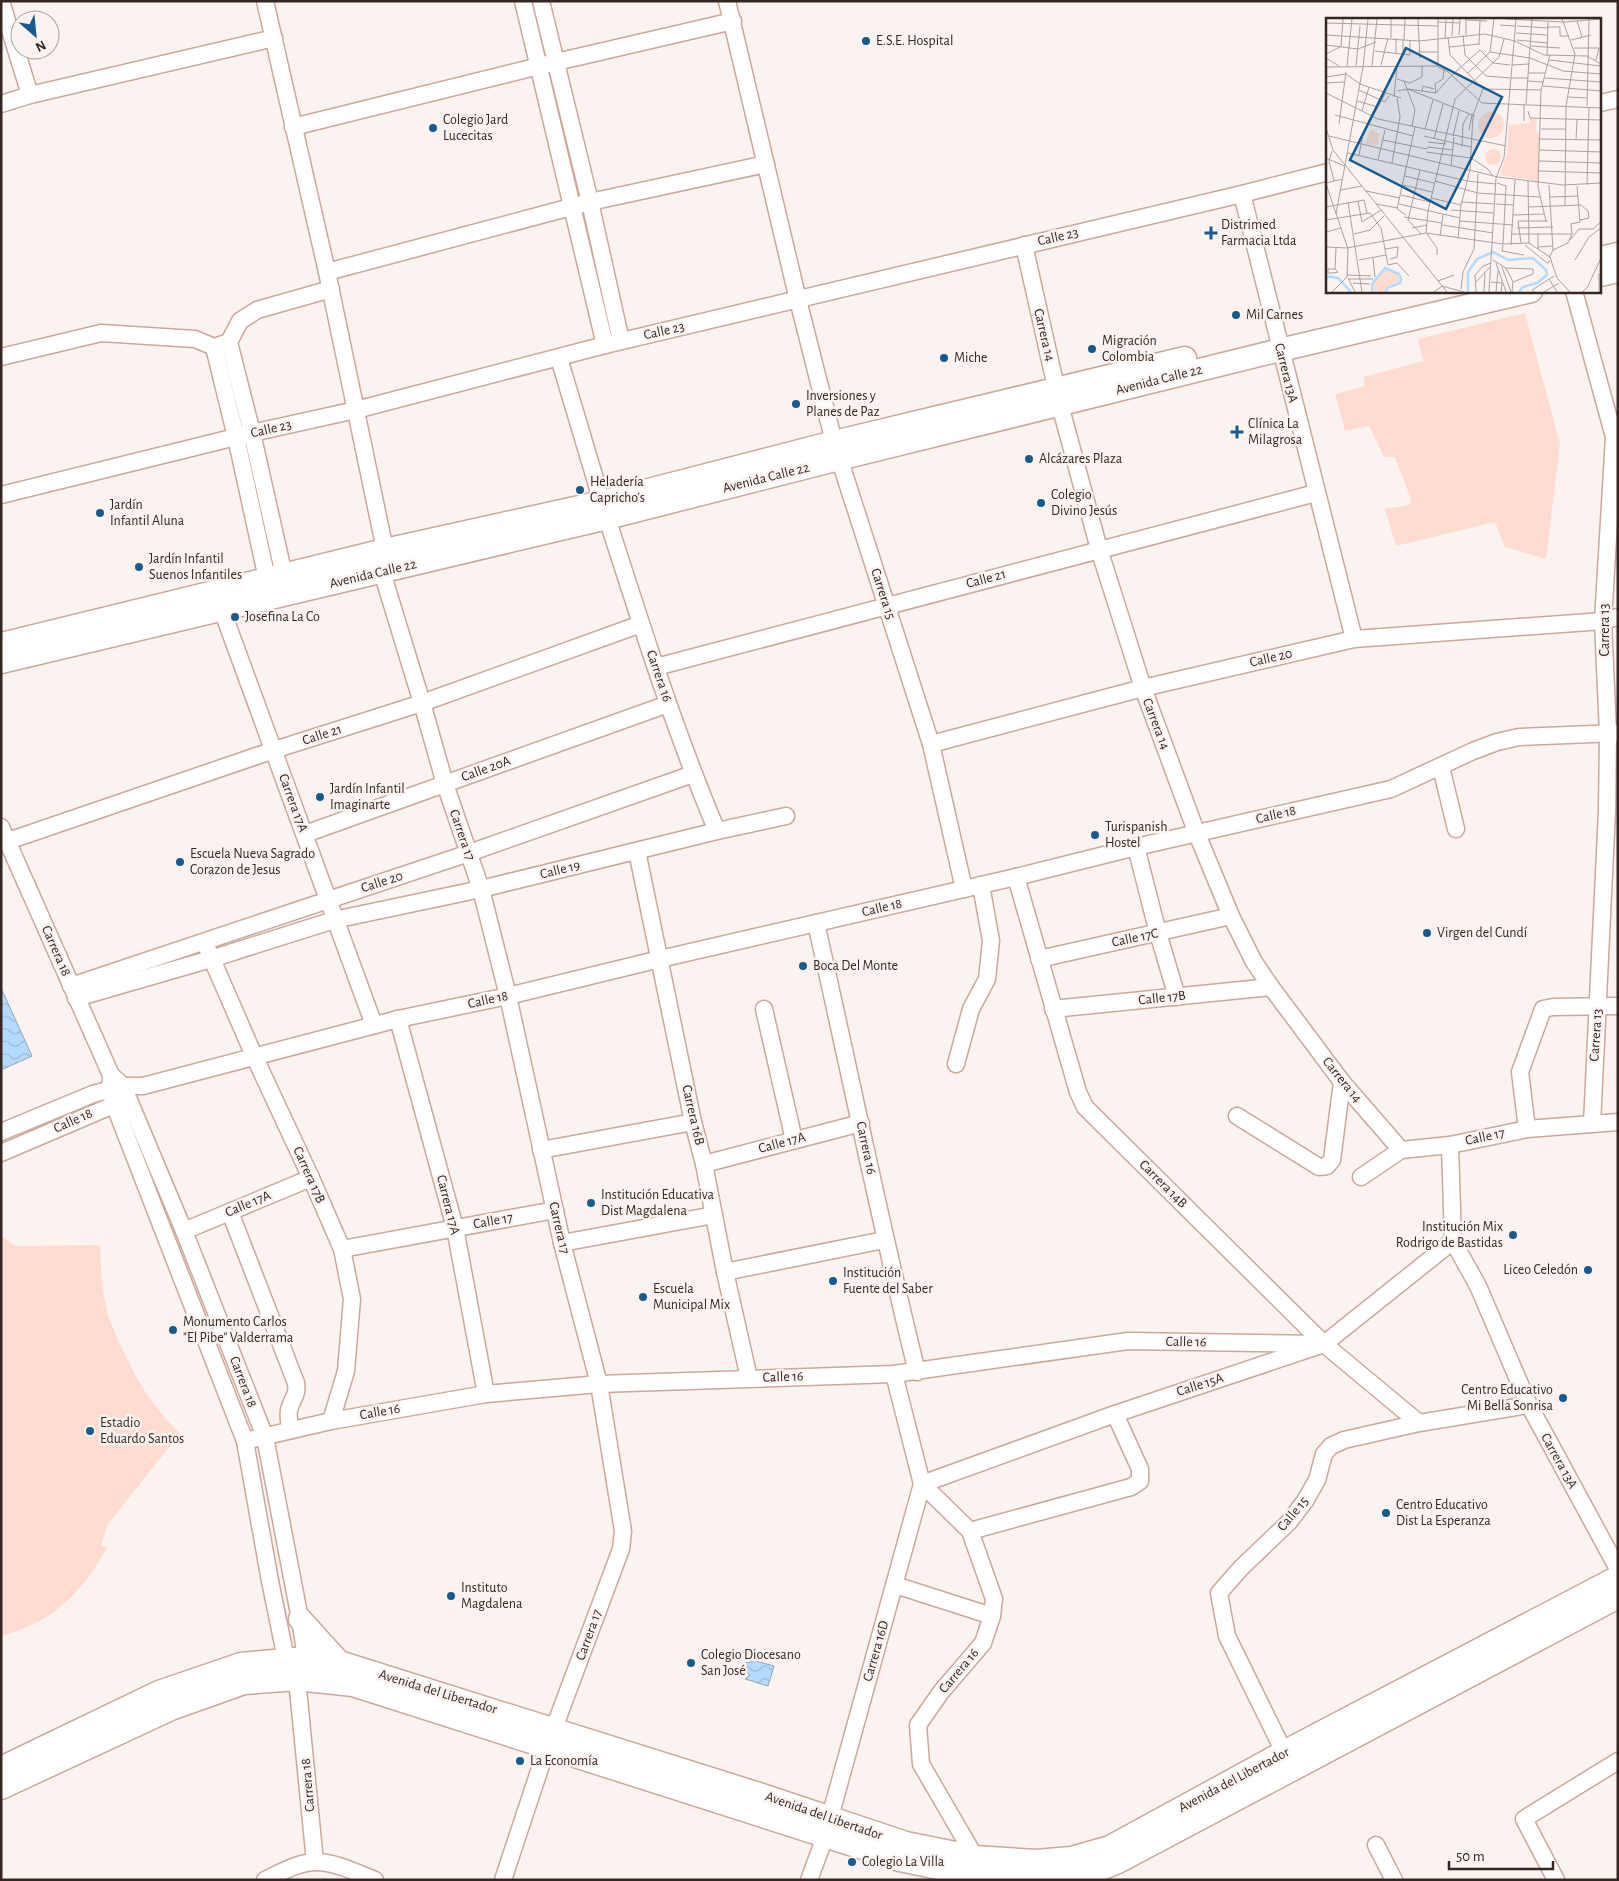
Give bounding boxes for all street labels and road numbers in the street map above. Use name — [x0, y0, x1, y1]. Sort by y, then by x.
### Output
street label: Calle 23 — [1036, 225, 1080, 248]
street label: Carrera 14 — [1031, 307, 1057, 363]
street label: Calle 23 — [642, 319, 686, 342]
street label: Carrera 13A — [1272, 342, 1300, 404]
street label: Avenida Calle 22 — [1114, 362, 1204, 398]
street label: Calle 23 — [249, 417, 293, 440]
street label: Avenida Calle 22 — [721, 460, 811, 496]
street label: Avenida Calle 22 — [328, 557, 418, 591]
street label: Carrera 15 — [868, 567, 898, 621]
street label: Calle 21 — [965, 567, 1007, 591]
street label: Carrera 13 — [1598, 603, 1612, 656]
street label: Calle 20 — [1248, 646, 1294, 670]
street label: Carrera 16 — [644, 648, 674, 704]
street label: Carrera 14 — [1140, 696, 1172, 752]
street label: Calle 21 — [301, 722, 343, 748]
street label: Calle 20A — [460, 754, 512, 784]
street label: Carrera 17A — [276, 772, 310, 834]
street label: Calle 18 — [1255, 804, 1297, 826]
street label: Carrera 17 — [447, 808, 477, 862]
street label: Calle 19 — [538, 858, 582, 882]
street label: Calle 20 — [359, 869, 405, 895]
street label: Calle 18 — [861, 897, 903, 919]
street label: Carrera 18 — [39, 924, 73, 978]
street label: Calle 17C — [1110, 926, 1160, 950]
street label: Calle 18 — [467, 989, 509, 1011]
street label: Calle 17B — [1138, 989, 1186, 1007]
street label: Carrera 13 — [1587, 1008, 1605, 1062]
street label: Carrera 14 — [1320, 1055, 1365, 1106]
street label: Carrera 16B — [679, 1084, 707, 1146]
street label: Calle 18 — [51, 1106, 95, 1136]
street label: Carrera 16 — [854, 1120, 878, 1176]
street label: Calle 17 — [1464, 1126, 1506, 1148]
street label: Calle 17A — [757, 1130, 807, 1156]
street label: Carrera 17B — [290, 1145, 328, 1205]
street label: Carrera 14B — [1136, 1157, 1190, 1211]
street label: Carrera 17A — [434, 1174, 462, 1236]
street label: Calle 17A — [223, 1188, 273, 1220]
street label: Carrera 17 — [546, 1201, 572, 1256]
street label: Calle 17 — [472, 1211, 514, 1231]
street label: Calle 16 — [1165, 1335, 1207, 1349]
street label: Carrera 18 — [227, 1354, 259, 1410]
street label: Calle 16 — [762, 1369, 804, 1385]
street label: Calle 15A — [1175, 1371, 1225, 1399]
street label: Calle 16 — [359, 1402, 401, 1422]
street label: Carrera 13A — [1538, 1431, 1580, 1491]
street label: Calle 15 — [1275, 1494, 1311, 1534]
street label: Carrera 17 — [573, 1608, 605, 1662]
street label: Carrera 16D — [861, 1619, 891, 1683]
street label: Carrera 16 — [936, 1646, 982, 1696]
street label: Avenida del Libertador — [377, 1667, 499, 1717]
street label: Avenida del Libertador — [1176, 1745, 1292, 1815]
street label: Carrera 18 — [299, 1758, 317, 1812]
street label: Avenida del Libertador — [764, 1789, 885, 1843]

